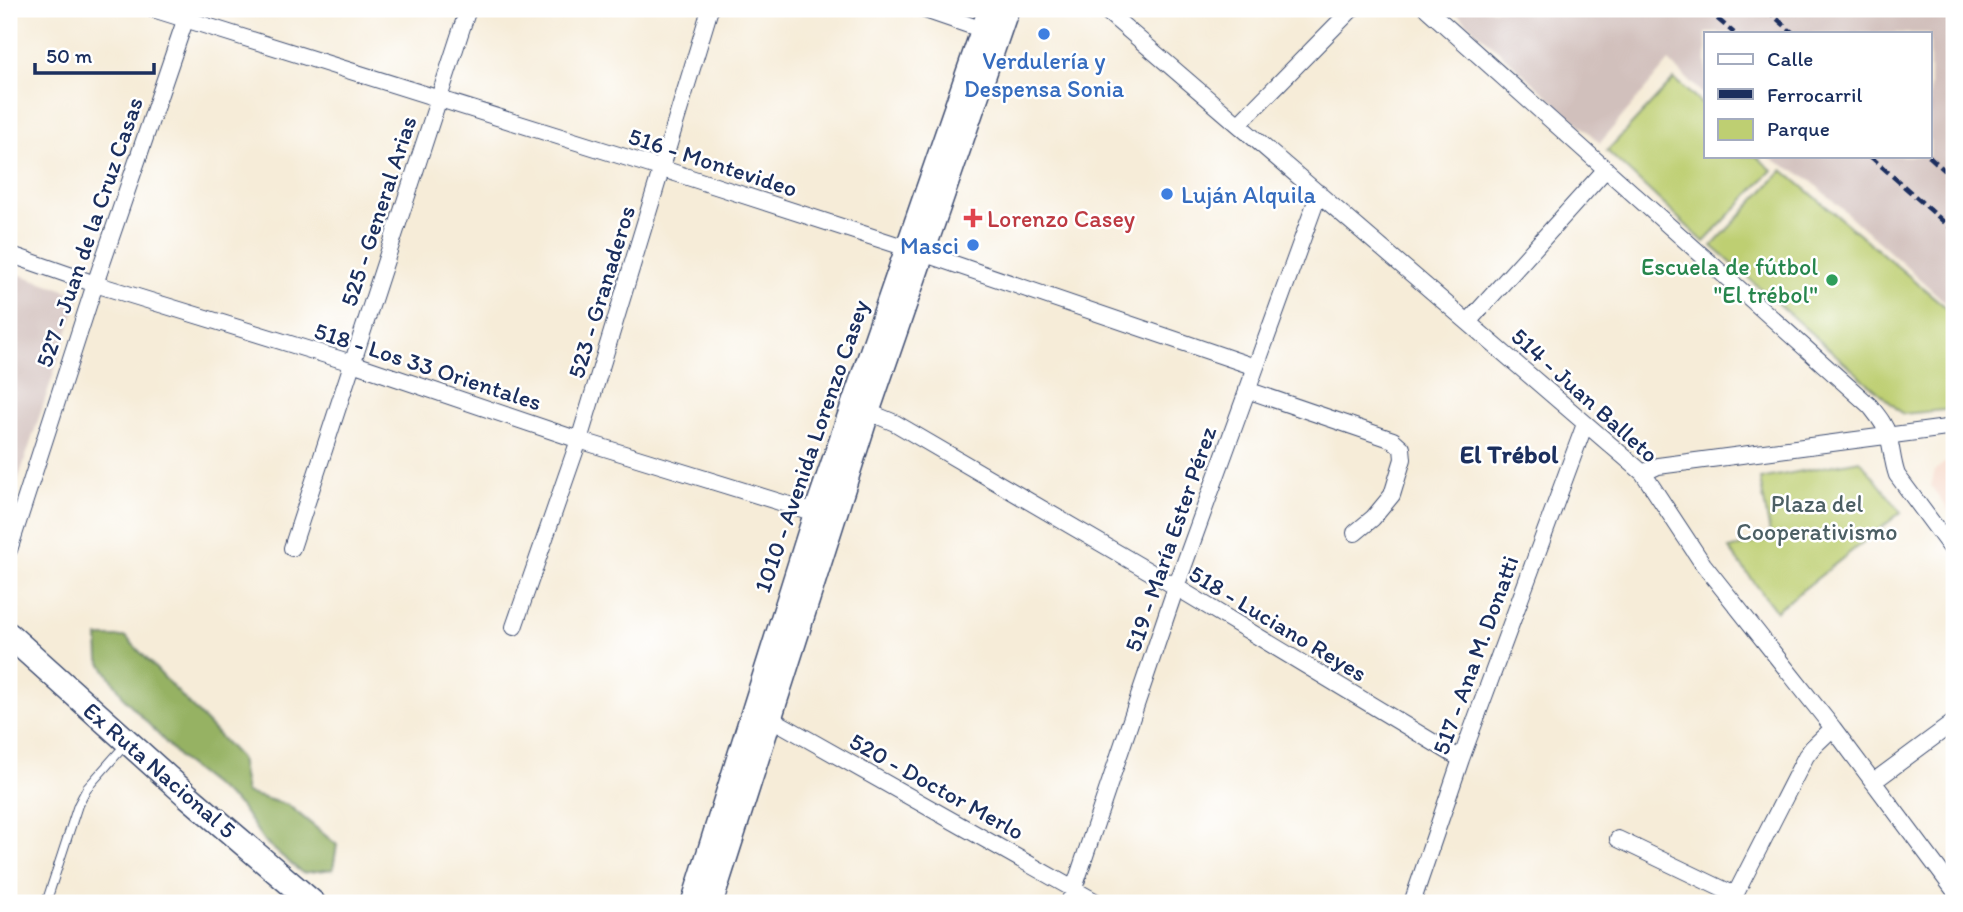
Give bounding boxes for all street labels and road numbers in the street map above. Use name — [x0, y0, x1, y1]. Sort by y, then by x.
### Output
street label: 527 - Juan de la Cruz Casas — [29, 93, 149, 371]
street label: 525 - General Arias — [334, 112, 422, 310]
street label: 516 - Montevideo — [625, 121, 801, 203]
street label: 523 - Granaderos — [561, 202, 641, 382]
street label: 1010 - Avenida Lorenzo Casey — [747, 296, 875, 596]
street label: 518 - Los 33 Orientales — [311, 316, 545, 416]
street label: 514 - Juan Balleto — [1505, 321, 1665, 469]
street label: 519 - María Ester Pérez — [1118, 422, 1222, 656]
street label: 517 - Ana M. Donatti — [1426, 552, 1524, 758]
street label: 518 - Luciano Reyes — [1184, 558, 1372, 688]
street label: Ex Ruta Nacional 5 — [78, 696, 242, 844]
street label: 520 - Doctor Merlo — [845, 726, 1029, 846]

